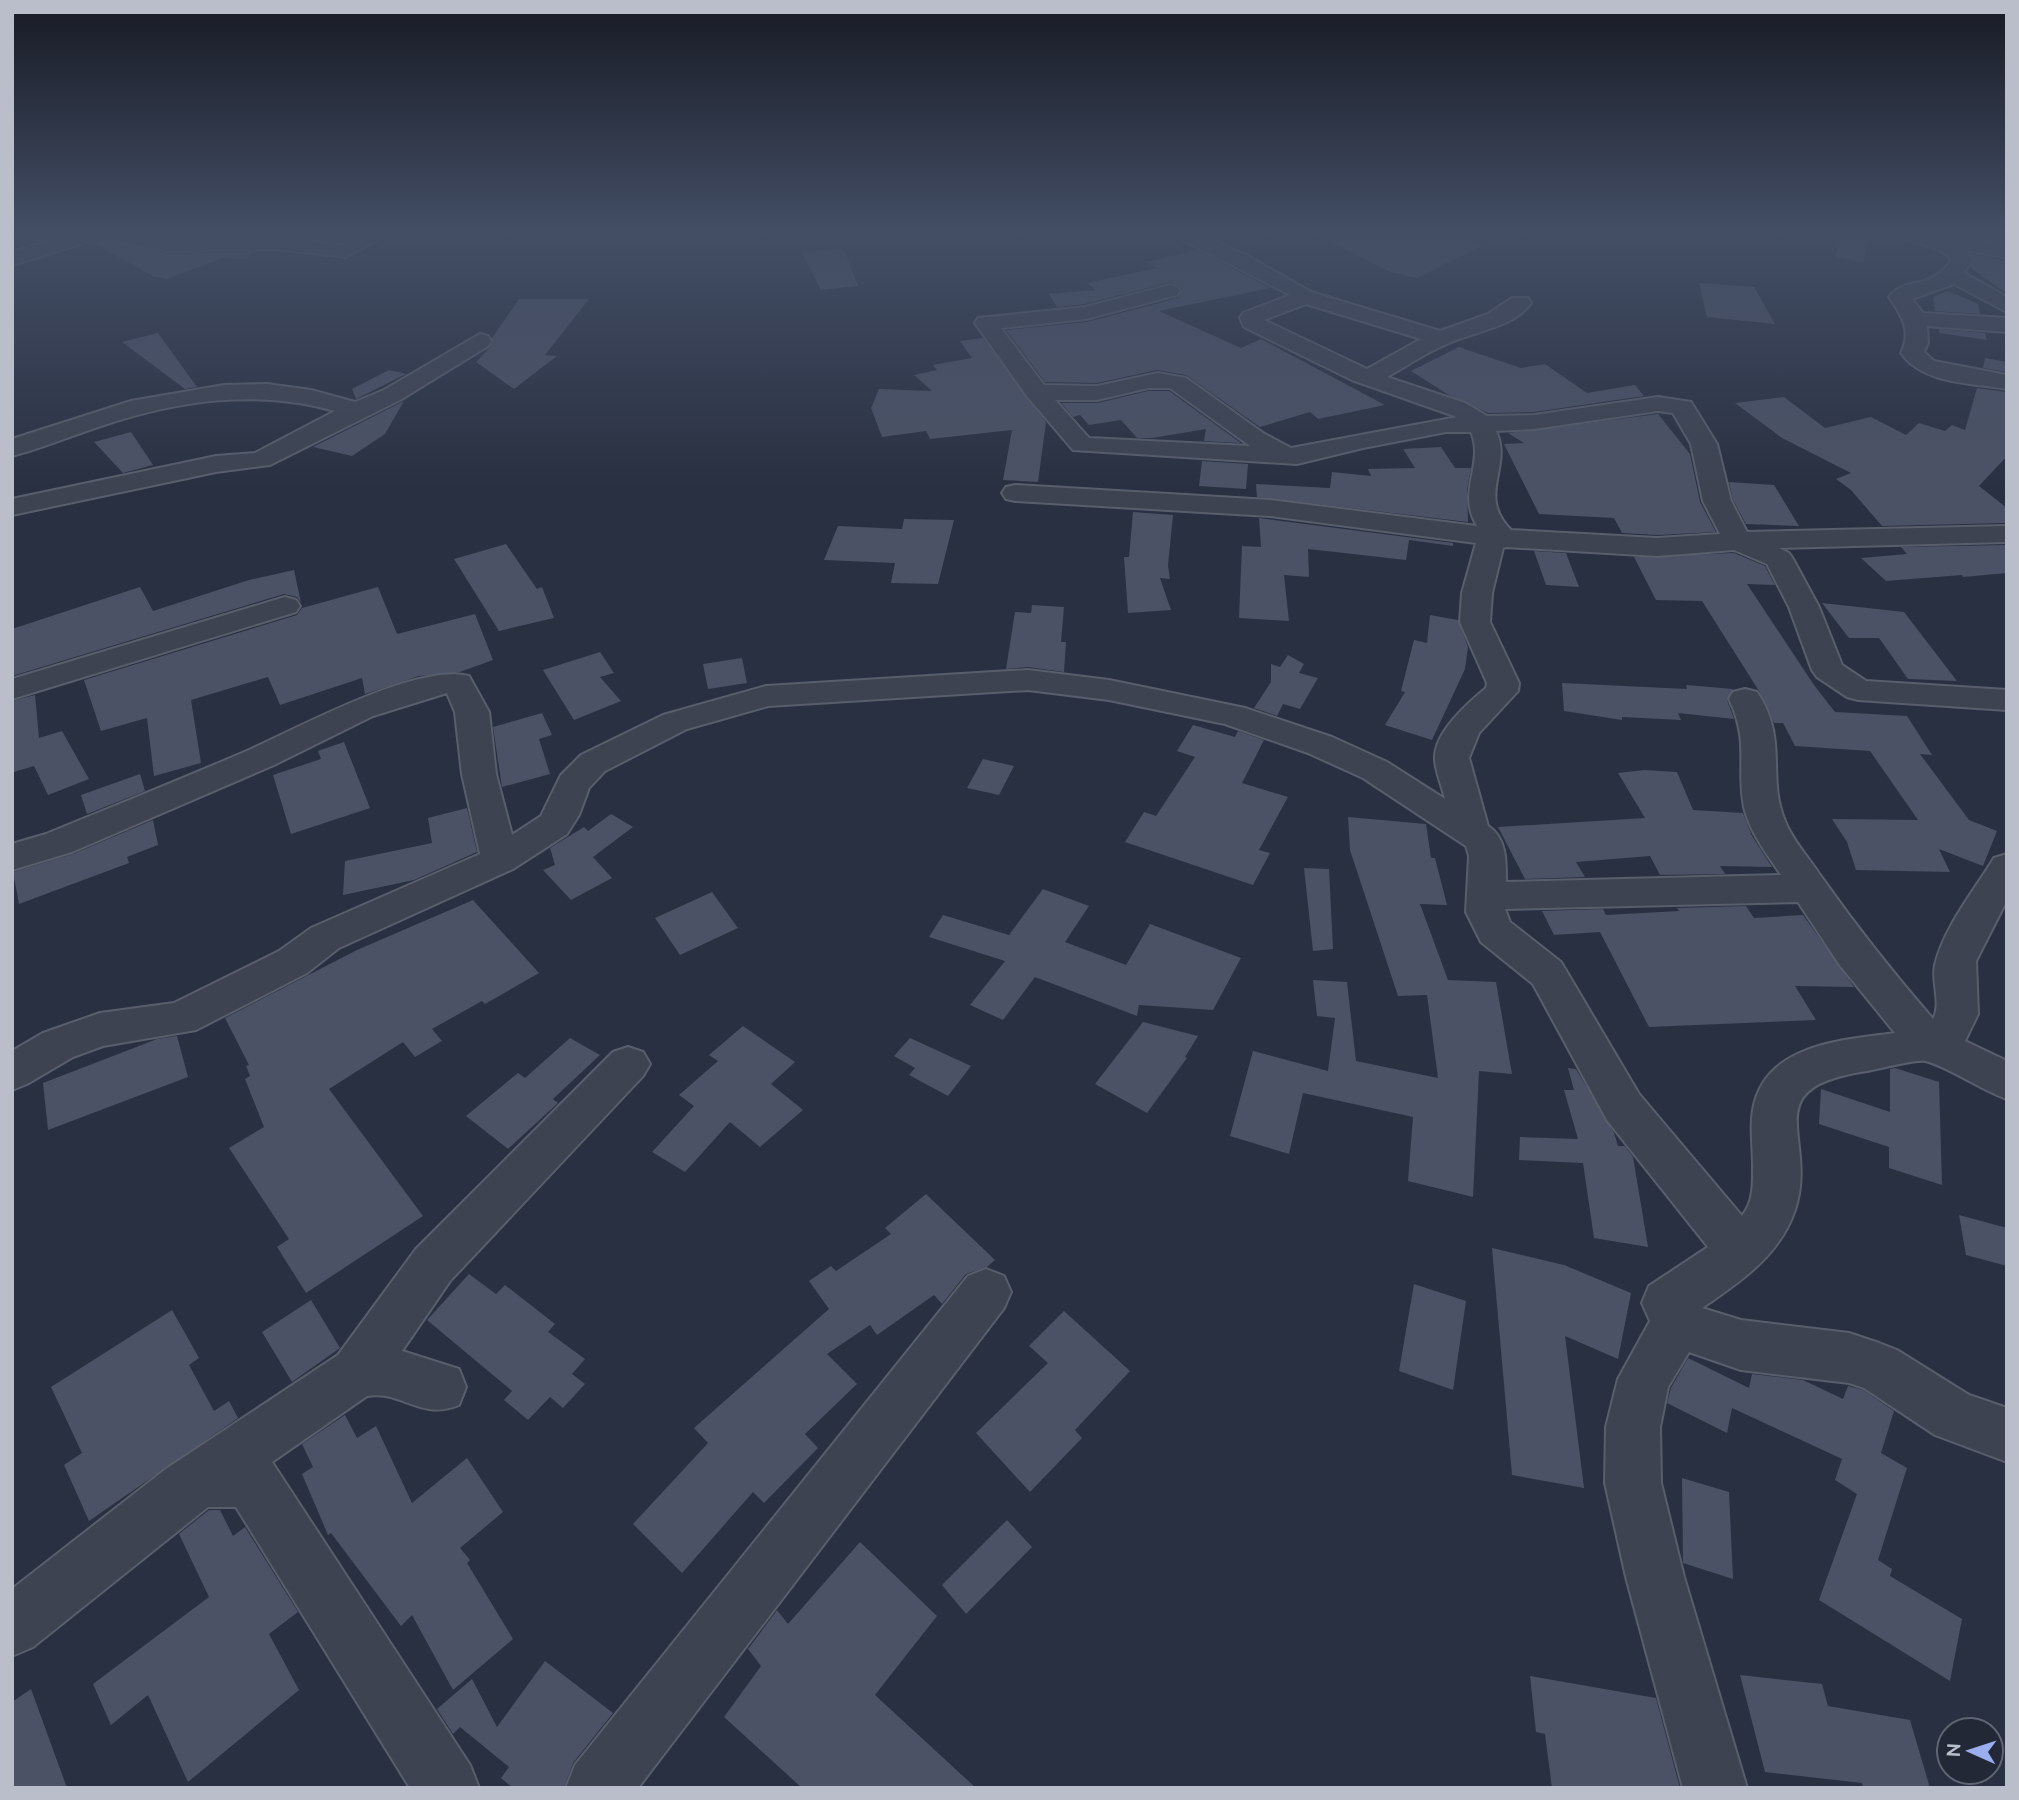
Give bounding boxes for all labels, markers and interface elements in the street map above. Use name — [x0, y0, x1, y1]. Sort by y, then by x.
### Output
north arrow — [1935, 1716, 2005, 1786]
text: N — [1942, 1742, 1964, 1758]

